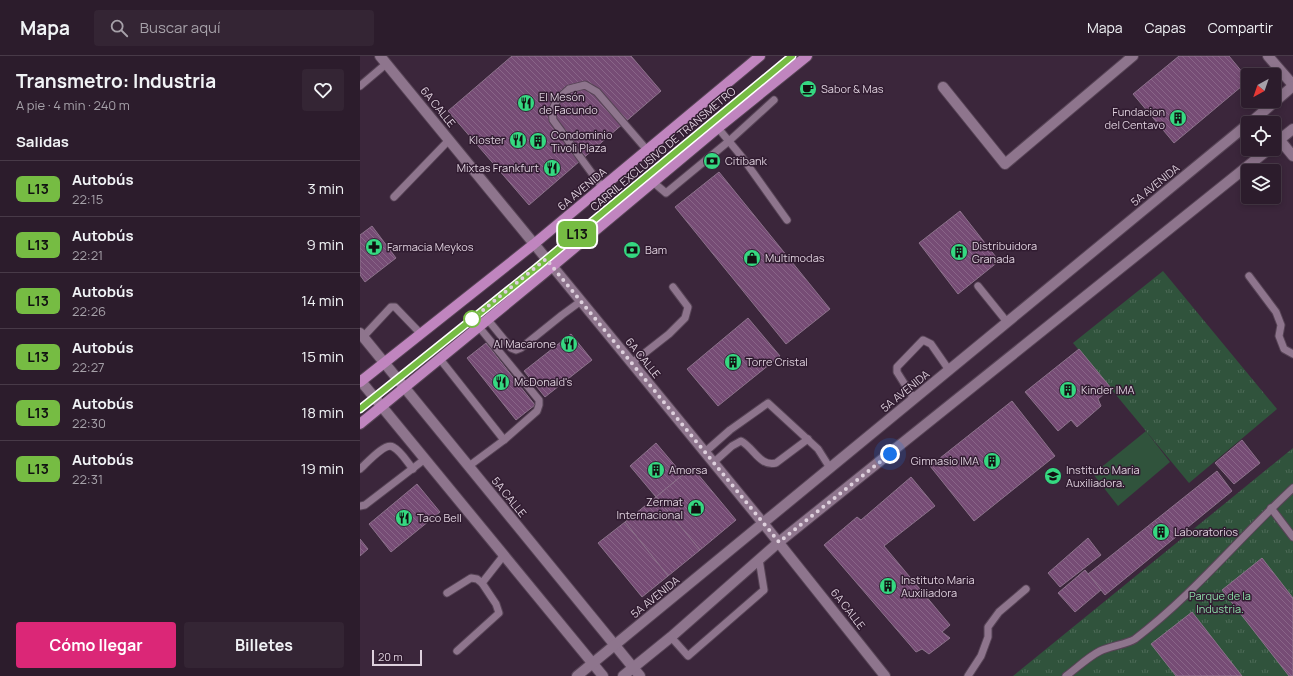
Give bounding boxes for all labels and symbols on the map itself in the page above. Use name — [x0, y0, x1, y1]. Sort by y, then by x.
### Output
north arrow — [1241, 68, 1281, 108]
cafe icon: Sabor & Mas — [798, 79, 818, 99]
place label: Sabor & Mas — [821, 81, 884, 96]
street label: 6A CALLE — [417, 83, 459, 130]
street label: CARRIL EXCLUSIVO DE TRANSMETRO — [587, 83, 739, 214]
place label: El Mesón de Facundo — [539, 89, 598, 117]
restaurant icon: El Mesón de Facundo — [516, 93, 536, 113]
place label: Fundacion del Centavo — [1104, 104, 1165, 132]
building icon: Fundacion del Centavo — [1168, 108, 1188, 128]
place label: Condominio Tivoli Plaza — [551, 127, 613, 155]
restaurant icon: Kloster — [508, 130, 528, 150]
building icon: Condominio Tivoli Plaza — [528, 131, 548, 151]
place label: Kloster — [469, 132, 505, 147]
bank icon: Citibank — [702, 151, 722, 171]
place label: Citibank — [725, 153, 768, 168]
restaurant icon: Mixtas Frankfurt — [542, 158, 562, 178]
place label: Mixtas Frankfurt — [457, 160, 539, 175]
street label: 5A AVENIDA — [1127, 160, 1182, 209]
street label: 6A AVENIDA — [554, 164, 609, 213]
line badge: L13 — [554, 221, 600, 247]
pharmacy icon: Farmacia Meykos — [364, 237, 384, 257]
place label: Distribuidora Granada — [972, 238, 1037, 266]
place label: Farmacia Meykos — [387, 239, 474, 254]
bank icon: Bam — [622, 240, 642, 260]
place label: Bam — [645, 242, 667, 257]
building icon: Distribuidora Granada — [949, 242, 969, 262]
shop icon: Multimodas — [742, 248, 762, 268]
place label: Multimodas — [765, 250, 825, 265]
unlabelled marker — [463, 310, 481, 328]
restaurant icon: Al Macarone — [559, 334, 579, 354]
street label: 6A CALLE — [622, 334, 664, 381]
place label: Al Macarone — [493, 336, 557, 351]
building icon: Torre Cristal — [723, 352, 743, 372]
place label: Torre Cristal — [746, 354, 808, 369]
street label: 5A AVENIDA — [877, 366, 932, 415]
restaurant icon: McDonald's — [491, 372, 511, 392]
place label: McDonald's — [514, 374, 572, 389]
building icon: Kinder IMA — [1058, 380, 1078, 400]
place label: Kinder IMA — [1081, 382, 1135, 397]
your location — [880, 444, 900, 464]
building icon: Gimnasio IMA — [982, 451, 1002, 471]
place label: Gimnasio IMA — [911, 453, 979, 468]
building icon: Amorsa — [646, 460, 666, 480]
place label: Amorsa — [669, 462, 707, 477]
place label: Instituto Maria Auxiliadora. — [1066, 462, 1140, 490]
school or university icon: Instituto Maria Auxiliadora. — [1043, 466, 1063, 486]
street label: 5A CALLE — [489, 473, 530, 520]
place label: Zermat Internacional — [616, 494, 683, 522]
shop icon: Zermat Internacional — [686, 498, 706, 518]
restaurant icon: Taco Bell — [394, 508, 414, 528]
place label: Taco Bell — [417, 510, 462, 525]
building icon: Laboratorios — [1151, 522, 1171, 542]
place label: Laboratorios — [1174, 524, 1238, 539]
street label: 5A AVENIDA — [627, 572, 682, 621]
place label: Instituto Maria Auxiliadora — [901, 572, 975, 600]
building icon: Instituto Maria Auxiliadora — [878, 576, 898, 596]
street label: 6A CALLE — [828, 585, 869, 632]
park label: Parque de la Industria. — [1189, 588, 1251, 616]
scale bar — [372, 648, 422, 667]

